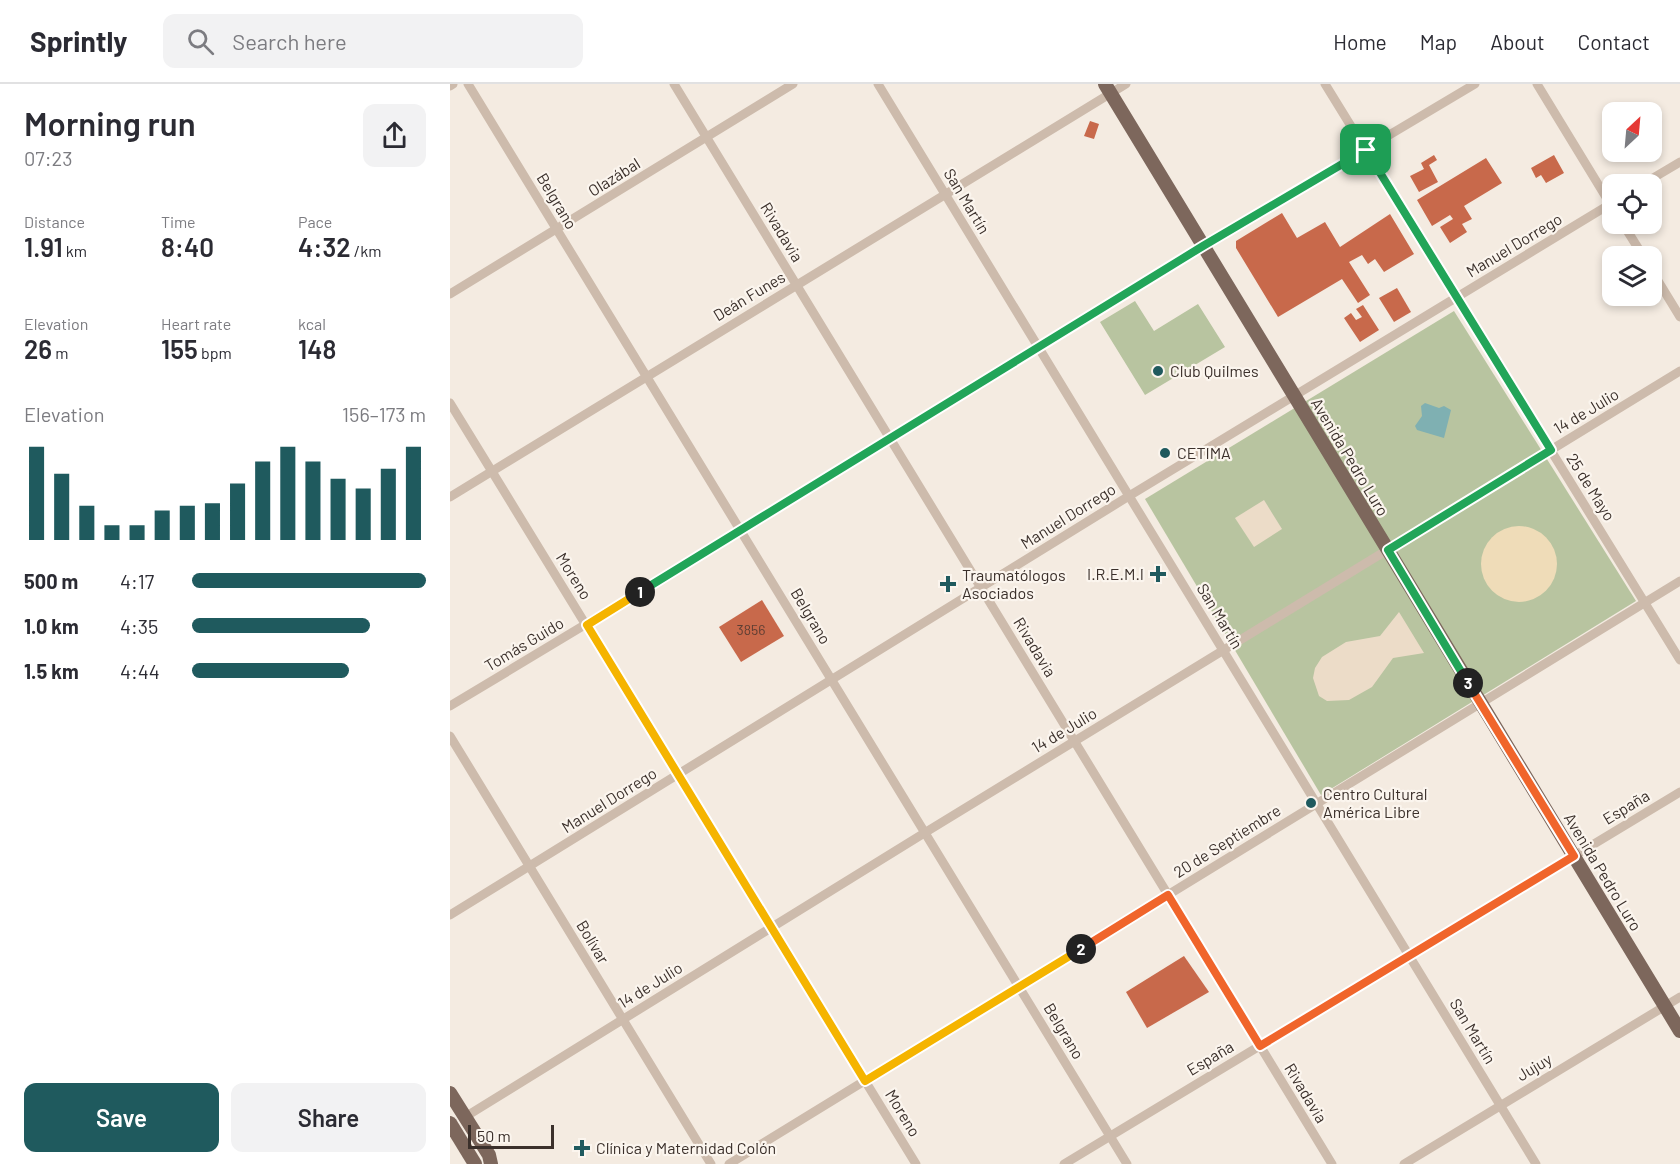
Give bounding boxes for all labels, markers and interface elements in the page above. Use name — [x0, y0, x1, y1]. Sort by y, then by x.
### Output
search box — [163, 14, 583, 68]
text: Sprintly — [30, 24, 127, 58]
icon: search — [184, 25, 217, 58]
text: Search here — [232, 28, 347, 54]
text: Home — [1333, 29, 1387, 54]
text: Map — [1420, 29, 1457, 54]
text: About — [1490, 29, 1545, 54]
text: Contact — [1578, 29, 1650, 54]
north arrow — [1602, 102, 1662, 162]
map controls — [1602, 102, 1662, 306]
text: Morning run — [24, 103, 196, 143]
button: share — [363, 104, 426, 167]
pin — [1340, 124, 1391, 175]
icon: arrive — [1349, 133, 1382, 166]
text: 07:23 — [24, 146, 72, 170]
street label: Olazábal — [584, 153, 643, 200]
street label: San Martín — [941, 165, 994, 237]
street label: Belgrano — [533, 169, 582, 232]
button: locate — [1602, 174, 1662, 234]
street label: Rivadavia — [757, 198, 808, 265]
street label: Manuel Dorrego — [1462, 209, 1565, 281]
text: Distance — [24, 212, 85, 231]
text: Time — [161, 212, 196, 231]
text: Pace — [298, 212, 332, 231]
text: 1.91 — [24, 231, 63, 262]
text: 8:40 — [161, 231, 214, 262]
text: 4:32 — [298, 231, 351, 262]
text: km — [63, 241, 87, 260]
text: /km — [351, 241, 381, 260]
button: layers — [1602, 246, 1662, 306]
street label: Deán Funes — [709, 267, 788, 324]
text: Elevation — [24, 314, 88, 333]
text: Heart rate — [161, 314, 231, 333]
text: kcal — [298, 314, 326, 333]
text: 26 — [24, 333, 52, 364]
text: 155 — [161, 333, 198, 364]
text: 148 — [298, 333, 336, 364]
text: m — [52, 343, 69, 362]
text: bpm — [198, 343, 232, 362]
place label: Club Quilmes — [1170, 361, 1259, 380]
marker: Club Quilmes — [1151, 364, 1165, 378]
street label: 14 de Julio — [1550, 384, 1622, 437]
street label: Avenida Pedro Luro — [1308, 394, 1393, 519]
text: Elevation — [24, 402, 105, 426]
text: 156–173 m — [342, 402, 426, 426]
place label: CETIMA — [1177, 443, 1231, 462]
marker: CETIMA — [1158, 446, 1172, 460]
street label: 25 de Mayo — [1563, 450, 1620, 524]
street label: Manuel Dorrego — [1017, 479, 1119, 552]
street label: Moreno — [553, 549, 596, 603]
place label: I.R.E.M.I — [1087, 564, 1144, 583]
place label: Traumatólogos Asociados — [962, 565, 1066, 602]
marker: I.R.E.M.I — [1149, 565, 1167, 583]
text: 500 m — [24, 569, 78, 593]
text: 4:17 — [120, 569, 154, 593]
marker: Traumatólogos Asociados — [939, 575, 957, 593]
pin: 1 — [625, 577, 655, 607]
street label: San Martín — [1194, 580, 1247, 652]
text: 1 — [637, 582, 643, 601]
street label: Belgrano — [787, 584, 836, 647]
street label: Tomás Guido — [481, 613, 567, 675]
street label: Rivadavia — [1010, 613, 1061, 680]
text: 1.0 km — [24, 614, 79, 638]
text: 4:35 — [120, 614, 158, 638]
house number: 3856 — [737, 621, 765, 638]
text: 1.5 km — [24, 659, 79, 683]
text: 4:44 — [120, 659, 160, 683]
pin: 3 — [1453, 668, 1483, 698]
text: 3 — [1464, 673, 1472, 692]
street label: 14 de Julio — [1028, 703, 1100, 756]
street label: Manuel Dorrego — [558, 763, 660, 836]
place label: Centro Cultural América Libre — [1323, 784, 1427, 821]
street label: España — [1599, 785, 1653, 828]
marker: Centro Cultural América Libre — [1304, 796, 1318, 810]
street label: 20 de Septiembre — [1170, 800, 1284, 881]
street label: Avenida Pedro Luro — [1561, 809, 1646, 934]
street label: Bolívar — [573, 917, 614, 967]
pin: 2 — [1066, 934, 1096, 964]
text: 2 — [1077, 939, 1085, 958]
street label: 14 de Julio — [614, 957, 685, 1012]
street label: San Martín — [1447, 995, 1500, 1067]
street label: Belgrano — [1040, 999, 1089, 1062]
street label: España — [1183, 1036, 1237, 1079]
street label: Jujuy — [1513, 1048, 1555, 1084]
street label: Rivadavia — [1281, 1059, 1332, 1126]
button: Save — [24, 1083, 219, 1152]
button: Share — [231, 1083, 426, 1152]
street label: Moreno — [882, 1086, 925, 1140]
scale bar — [468, 1122, 554, 1150]
text: 50 m — [477, 1126, 511, 1145]
place label: Clínica y Maternidad Colón — [596, 1138, 776, 1157]
marker: Clínica y Maternidad Colón — [573, 1139, 591, 1157]

